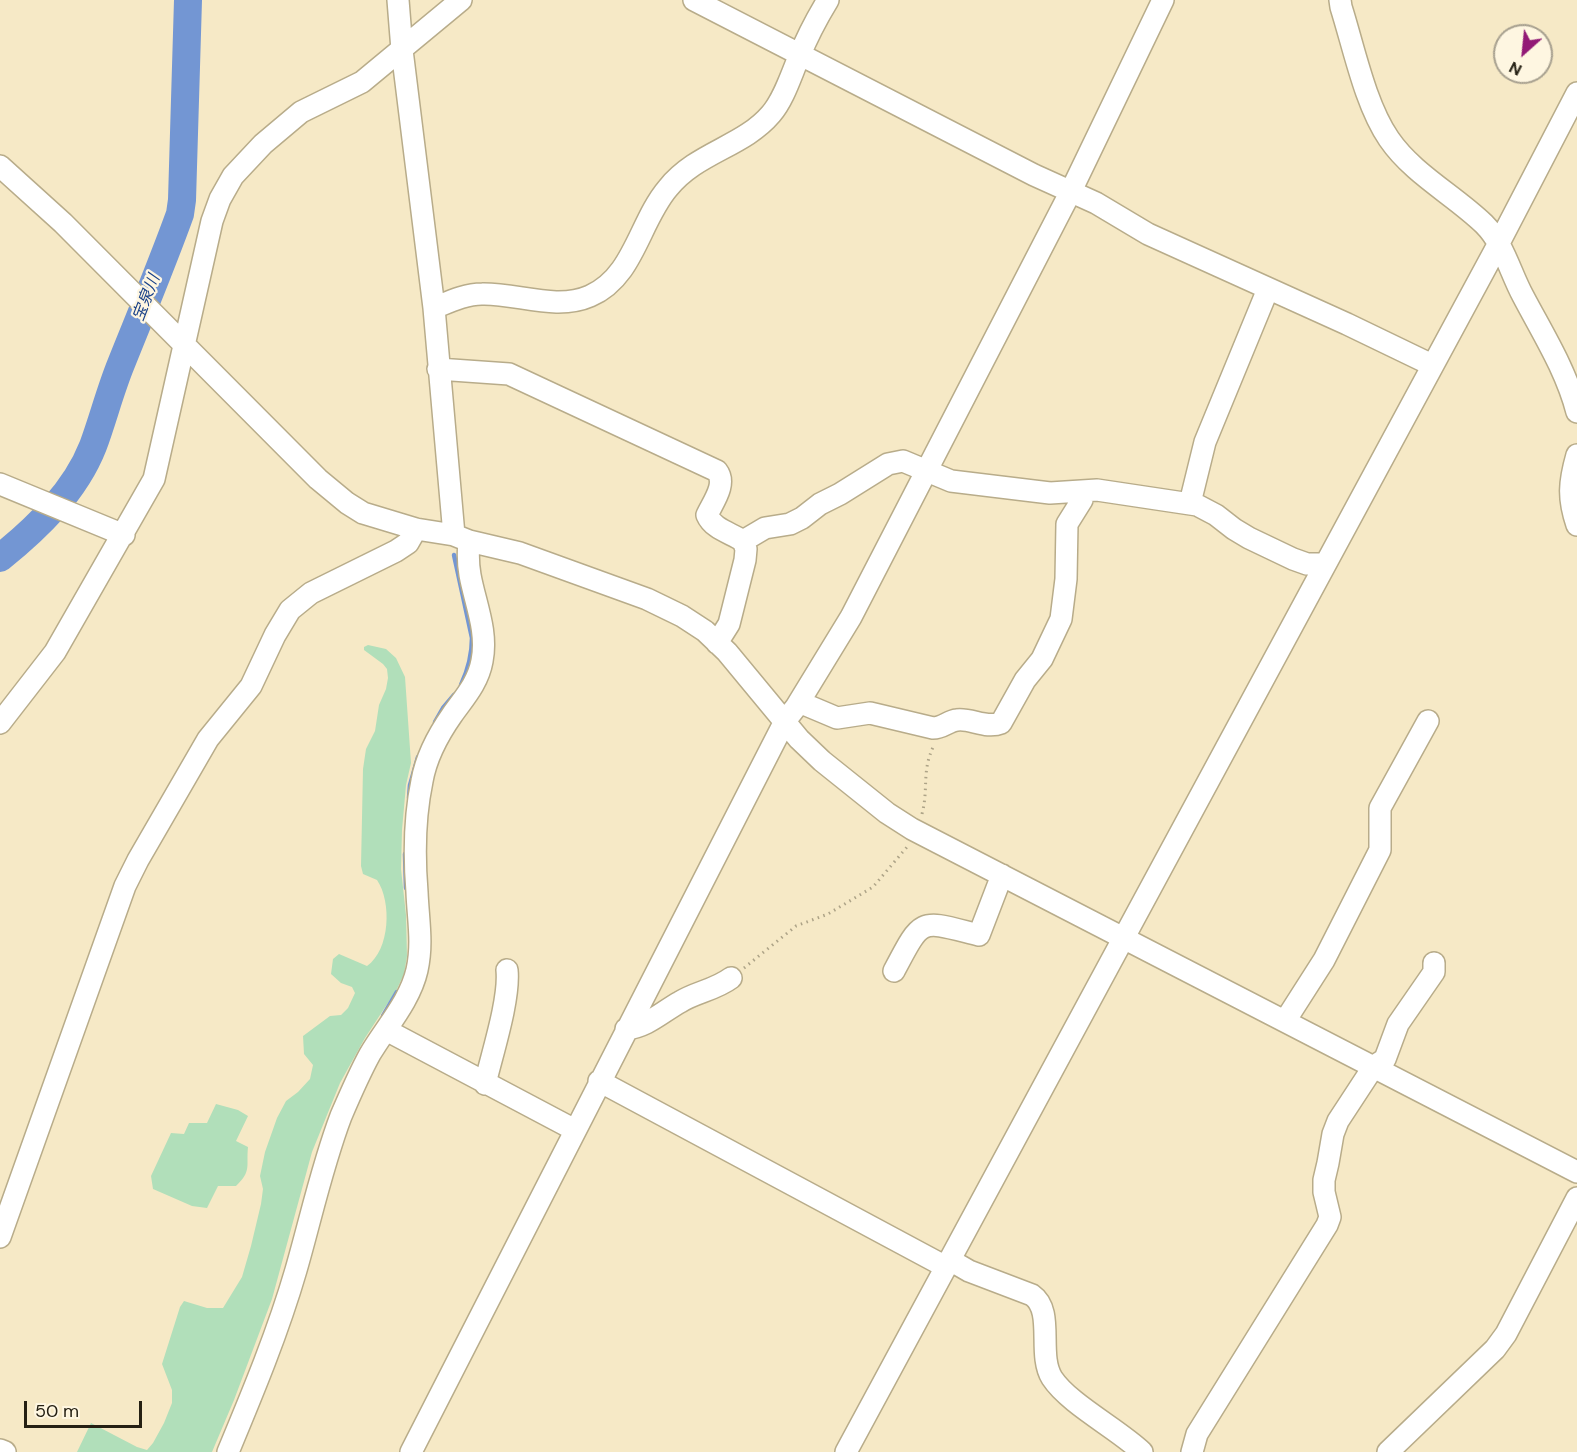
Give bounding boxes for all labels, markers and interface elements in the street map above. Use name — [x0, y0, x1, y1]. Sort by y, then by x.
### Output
north arrow — [1493, 24, 1553, 84]
text: N — [1506, 57, 1525, 81]
water label: 宝泉川 — [129, 272, 165, 324]
scale bar — [27, 1389, 146, 1427]
text: 50 m — [35, 1399, 79, 1423]

